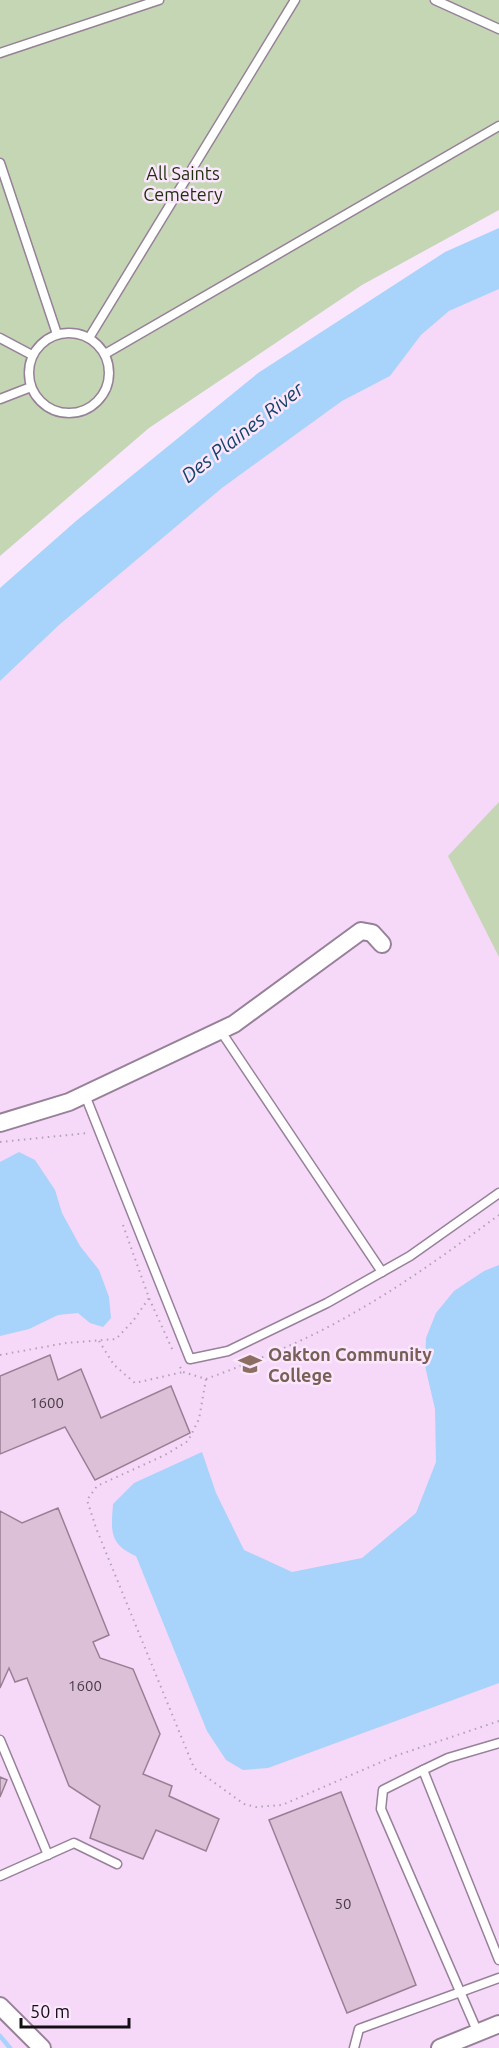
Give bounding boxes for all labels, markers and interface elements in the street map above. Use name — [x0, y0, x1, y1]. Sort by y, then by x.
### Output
park label: All Saints Cemetery — [143, 163, 223, 204]
water label: Des Plaines River — [176, 376, 309, 487]
place label: Oakton Community College — [268, 1344, 432, 1385]
school or university icon: Oakton Community College — [237, 1351, 263, 1377]
house number: 1600 — [30, 1394, 64, 1411]
house number: 1600 — [68, 1677, 102, 1694]
house number: 50 — [335, 1895, 351, 1912]
scale bar — [21, 1991, 129, 2029]
text: 50 m — [30, 2001, 70, 2021]

